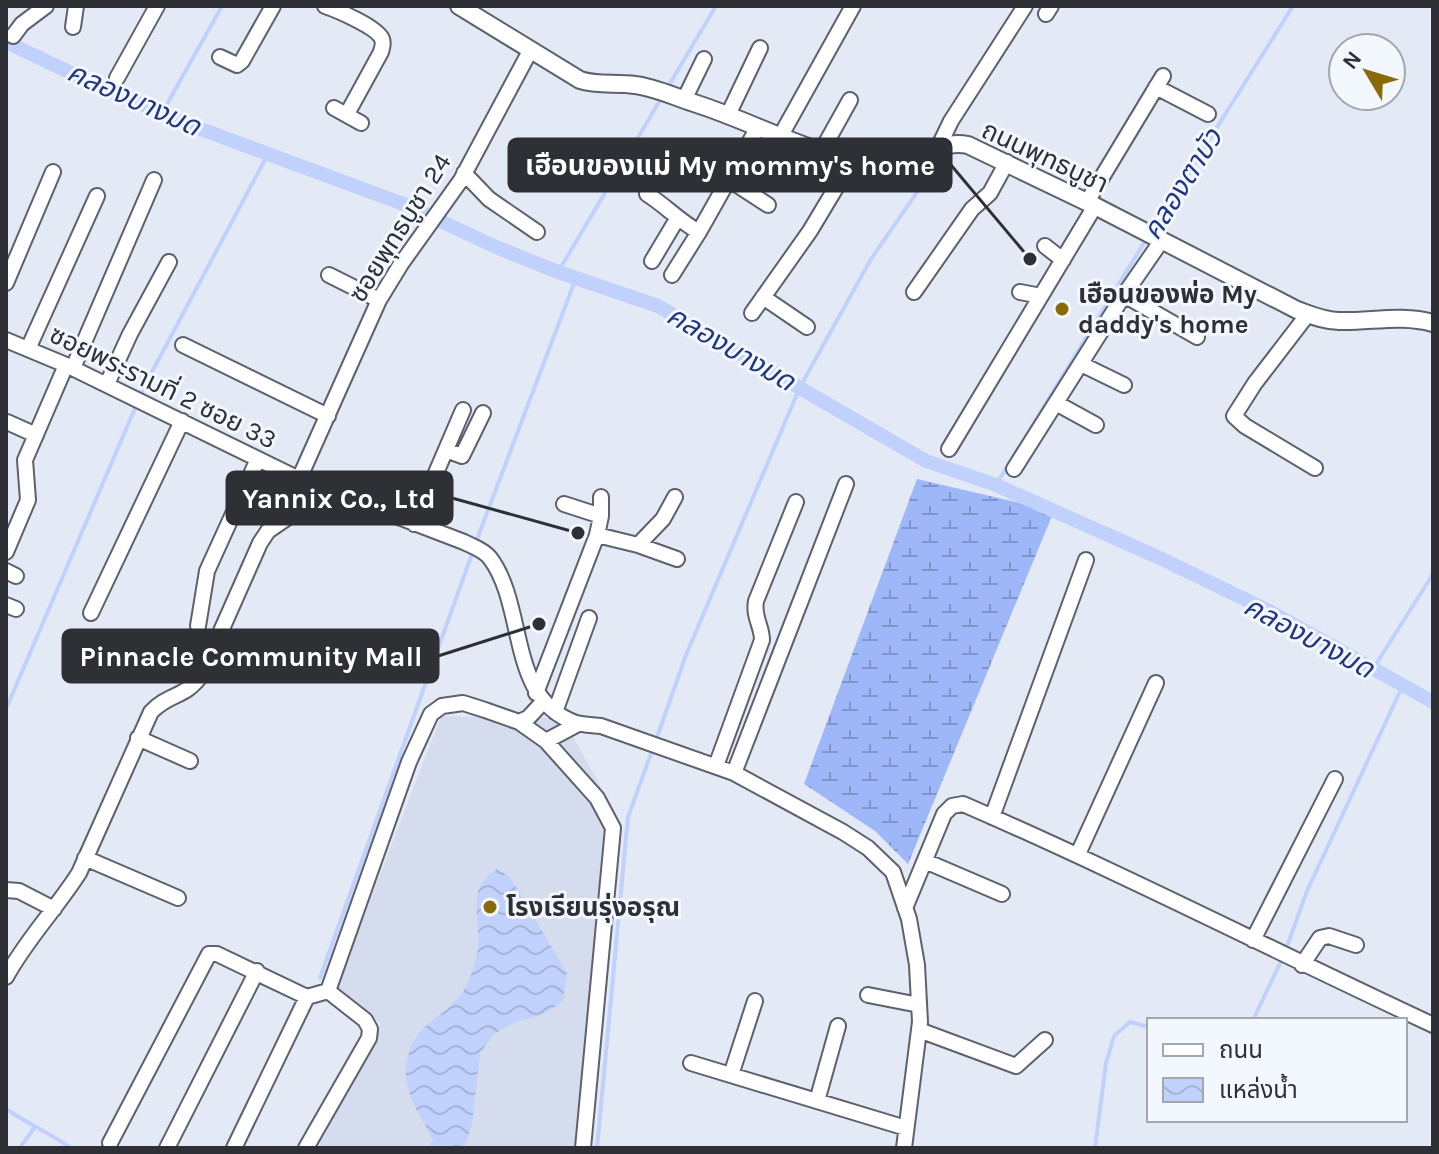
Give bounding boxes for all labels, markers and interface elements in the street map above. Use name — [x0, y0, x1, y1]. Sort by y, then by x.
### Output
north arrow — [1327, 32, 1407, 112]
text: N — [1337, 46, 1367, 75]
water label: คลองบางมด — [62, 55, 206, 143]
street label: ถนนพุทธบูชา — [977, 114, 1113, 200]
water label: คลองตาบัว — [1135, 122, 1230, 245]
callout: เฮือนของแม่ My mommy's home — [509, 139, 951, 191]
street label: ซอยพุทธบูชา 24 — [342, 148, 458, 308]
text: เฮือนของแม่ My mommy's home — [525, 149, 935, 182]
place label: เฮือนของพ่อ My daddy's home — [1078, 279, 1257, 340]
water label: คลองบางมด — [661, 298, 801, 398]
marker: เฮือนของพ่อ My daddy's home — [1053, 300, 1071, 318]
street label: ซอยพระรามที่ 2 ซอย 33 — [45, 316, 283, 455]
callout: Yannix Co., Ltd — [227, 472, 452, 524]
text: Yannix Co., Ltd — [242, 482, 436, 515]
water label: คลองบางมด — [1239, 589, 1380, 685]
callout: Pinnacle Community Mall — [63, 630, 438, 682]
text: Pinnacle Community Mall — [79, 640, 423, 673]
place label: โรงเรียนรุ่งอรุณ — [506, 892, 680, 923]
marker: โรงเรียนรุ่งอรุณ — [481, 898, 499, 916]
legend — [1147, 1018, 1407, 1122]
text: ถนน — [1219, 1036, 1263, 1064]
text: แหล่งน้ำ — [1219, 1073, 1298, 1104]

